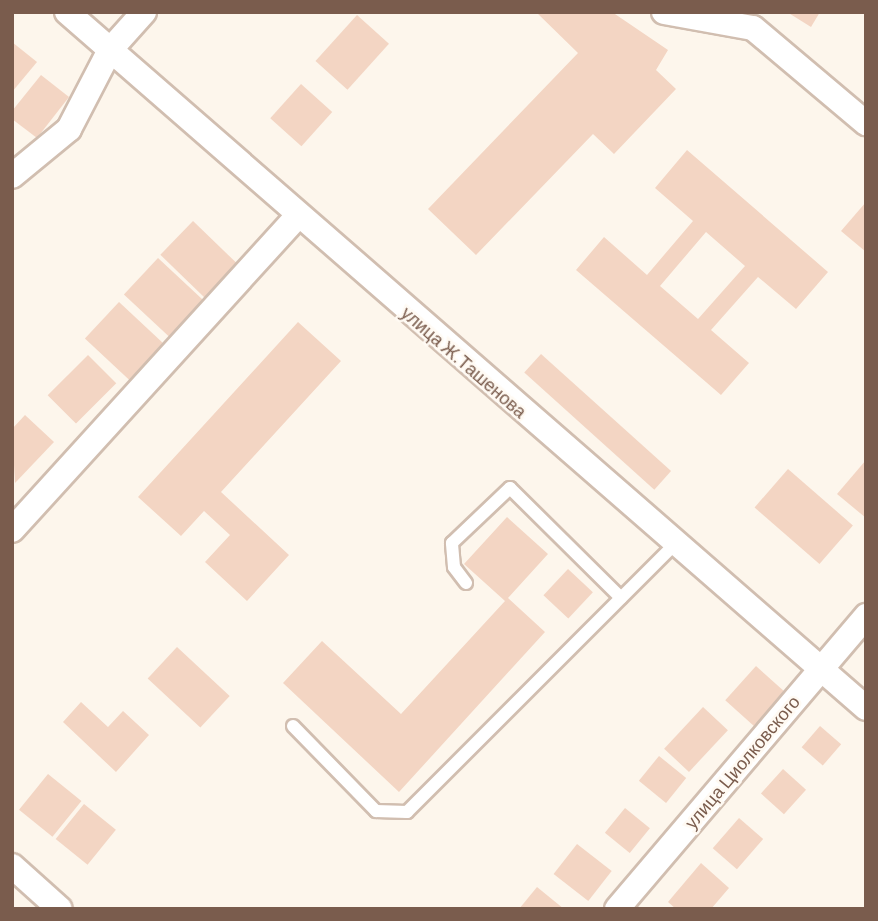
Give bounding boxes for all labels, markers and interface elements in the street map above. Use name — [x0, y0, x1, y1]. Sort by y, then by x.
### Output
street label: улица Ж.Ташенова — [397, 302, 531, 422]
street label: улица Циолковского — [680, 691, 804, 833]

